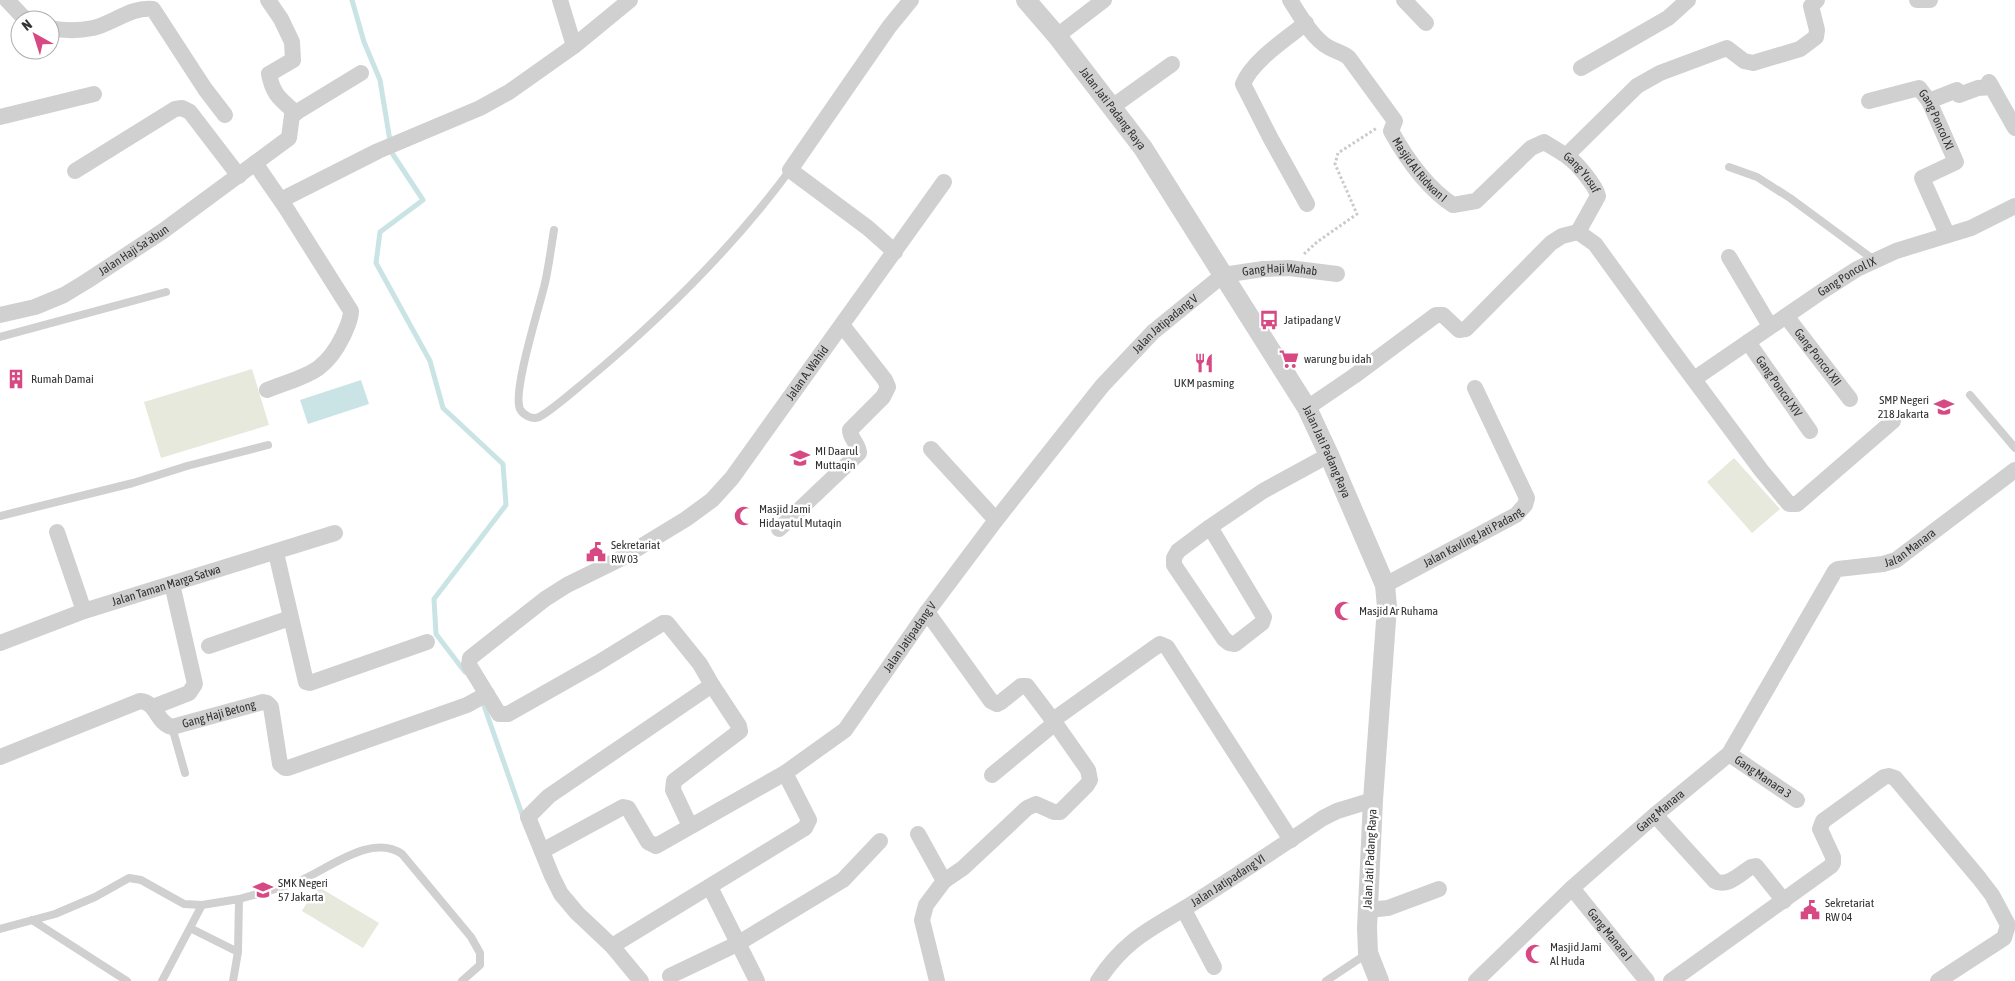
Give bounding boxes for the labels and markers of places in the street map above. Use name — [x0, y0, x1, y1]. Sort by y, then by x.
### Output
bus stop icon: Jatipadang V — [1258, 309, 1280, 331]
place label: Jatipadang V — [1284, 313, 1341, 327]
supermarket icon: warung bu idah — [1278, 348, 1300, 370]
restaurant icon: UKM pasming — [1193, 352, 1215, 374]
place label: warung bu idah — [1304, 352, 1372, 366]
building icon: Rumah Damai — [5, 368, 27, 390]
place label: Rumah Damai — [31, 372, 94, 386]
place label: UKM pasming — [1174, 376, 1235, 390]
place label: SMP Negeri 218 Jakarta — [1878, 393, 1929, 421]
school or university icon: SMP Negeri 218 Jakarta — [1933, 396, 1955, 418]
place label: MI Daarul Muttaqin — [815, 444, 859, 472]
school or university icon: MI Daarul Muttaqin — [789, 447, 811, 469]
place label: Masjid Jami Hidayatul Mutaqin — [759, 502, 842, 530]
mosque icon: Masjid Jami Hidayatul Mutaqin — [733, 505, 755, 527]
place label: Sekretariat RW 03 — [611, 538, 661, 566]
public building icon: Sekretariat RW 03 — [585, 541, 607, 563]
mosque icon: Masjid Ar Ruhama — [1333, 600, 1355, 622]
place label: Masjid Ar Ruhama — [1359, 604, 1438, 618]
place label: SMK Negeri 57 Jakarta — [278, 876, 328, 904]
school or university icon: SMK Negeri 57 Jakarta — [252, 879, 274, 901]
place label: Sekretariat RW 04 — [1825, 896, 1875, 924]
public building icon: Sekretariat RW 04 — [1799, 899, 1821, 921]
place label: Masjid Jami Al Huda — [1550, 940, 1602, 968]
mosque icon: Masjid Jami Al Huda — [1524, 943, 1546, 965]

